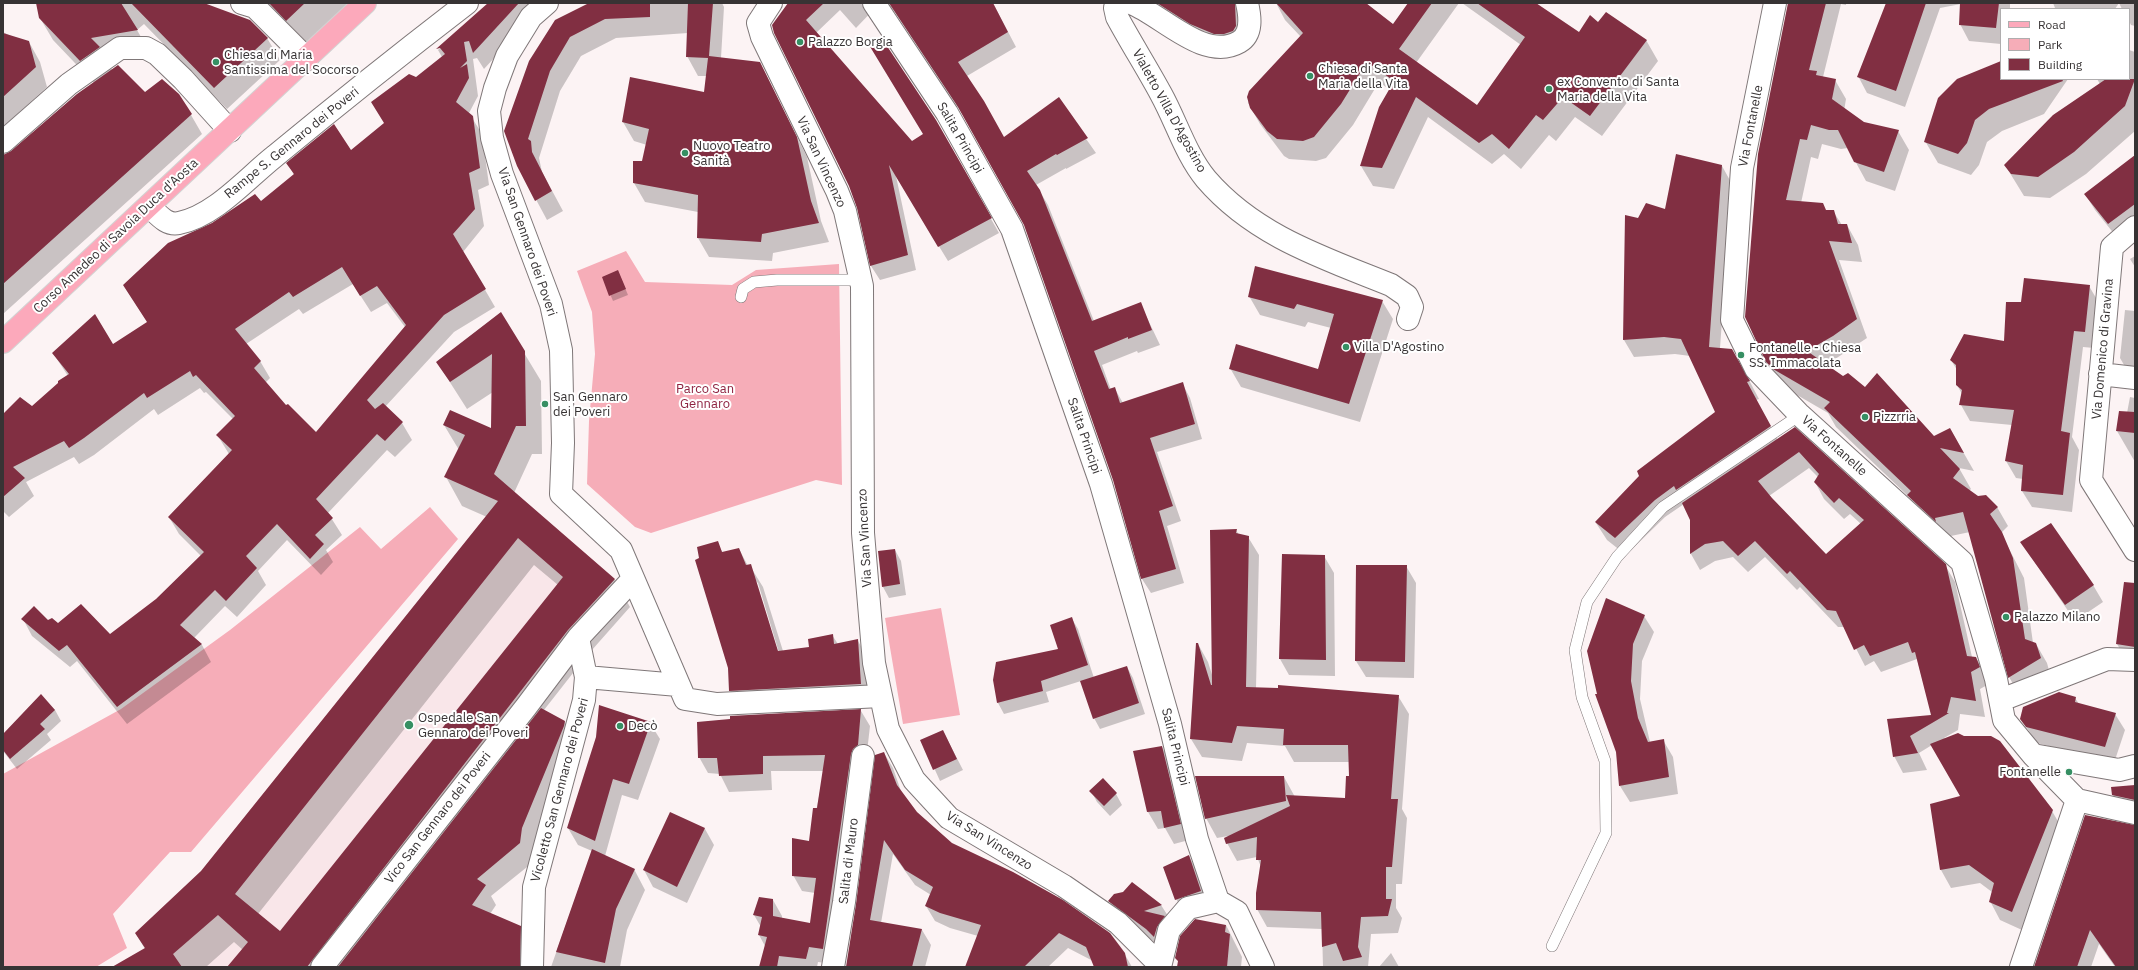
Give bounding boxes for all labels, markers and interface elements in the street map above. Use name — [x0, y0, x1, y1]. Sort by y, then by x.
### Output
legend — [2000, 8, 2130, 80]
text: Road — [2038, 17, 2066, 32]
place label: Palazzo Borgia — [808, 34, 893, 50]
marker: Palazzo Borgia — [795, 37, 805, 47]
text: Park — [2038, 37, 2062, 52]
place label: Chiesa di Maria Santissima del Socorso — [224, 47, 359, 78]
street label: Vialetto Villa D'Agostino — [1129, 47, 1209, 175]
marker: Chiesa di Maria Santissima del Socorso — [211, 57, 221, 67]
text: Building — [2038, 57, 2082, 72]
place label: Chiesa di Santa Maria della Vita — [1318, 61, 1408, 92]
marker: Chiesa di Santa Maria della Vita — [1305, 71, 1315, 81]
place label: ex Convento di Santa Maria della Vita — [1557, 74, 1679, 105]
street label: Rampe S. Gennaro dei Poveri — [222, 84, 362, 202]
marker: ex Convento di Santa Maria della Vita — [1544, 84, 1554, 94]
street label: Via Fontanelle — [1735, 84, 1767, 168]
street label: Salita Principi — [933, 100, 987, 176]
street label: Via San Vincenzo — [793, 114, 849, 210]
place label: Nuovo Teatro Sanità — [693, 138, 771, 169]
marker: Nuovo Teatro Sanità — [680, 148, 690, 158]
street label: Corso Amedeo di Savoia Duca d'Aosta — [30, 155, 202, 317]
street label: Via San Gennaro dei Poveri — [494, 166, 560, 318]
street label: Via Domenico di Gravina — [2089, 278, 2117, 420]
place label: Villa D'Agostino — [1354, 339, 1444, 355]
place label: Fontanelle - Chiesa SS. Immacolata — [1749, 340, 1861, 371]
marker: Villa D'Agostino — [1341, 342, 1351, 352]
marker: Fontanelle - Chiesa SS. Immacolata — [1736, 350, 1746, 360]
park label: Parco San Gennaro — [676, 381, 734, 412]
place label: San Gennaro dei Poveri — [553, 389, 628, 420]
street label: Salita Principi — [1064, 396, 1104, 476]
marker: San Gennaro dei Poveri — [540, 399, 550, 409]
place label: Pizzrria — [1873, 409, 1916, 425]
street label: Via Fontanelle — [1798, 412, 1870, 480]
marker: Pizzrria — [1860, 412, 1870, 422]
street label: Via San Vincenzo — [855, 488, 875, 588]
place label: Palazzo Milano — [2014, 609, 2100, 625]
marker: Palazzo Milano — [2001, 612, 2011, 622]
street label: Vicoletto San Gennaro dei Poveri — [528, 696, 592, 884]
street label: Salita Principi — [1158, 707, 1192, 787]
place label: Ospedale San Gennaro dei Poveri — [418, 710, 528, 741]
place label: Decò — [628, 718, 658, 734]
marker: Ospedale San Gennaro dei Poveri — [403, 719, 415, 731]
marker: Decò — [615, 721, 625, 731]
street label: Vico San Gennaro dei Poveri — [382, 749, 494, 887]
place label: Fontanelle — [1999, 764, 2061, 780]
marker: Fontanelle — [2064, 767, 2074, 777]
street label: Via San Vincenzo — [943, 808, 1035, 874]
street label: Salita di Mauro — [836, 817, 862, 905]

